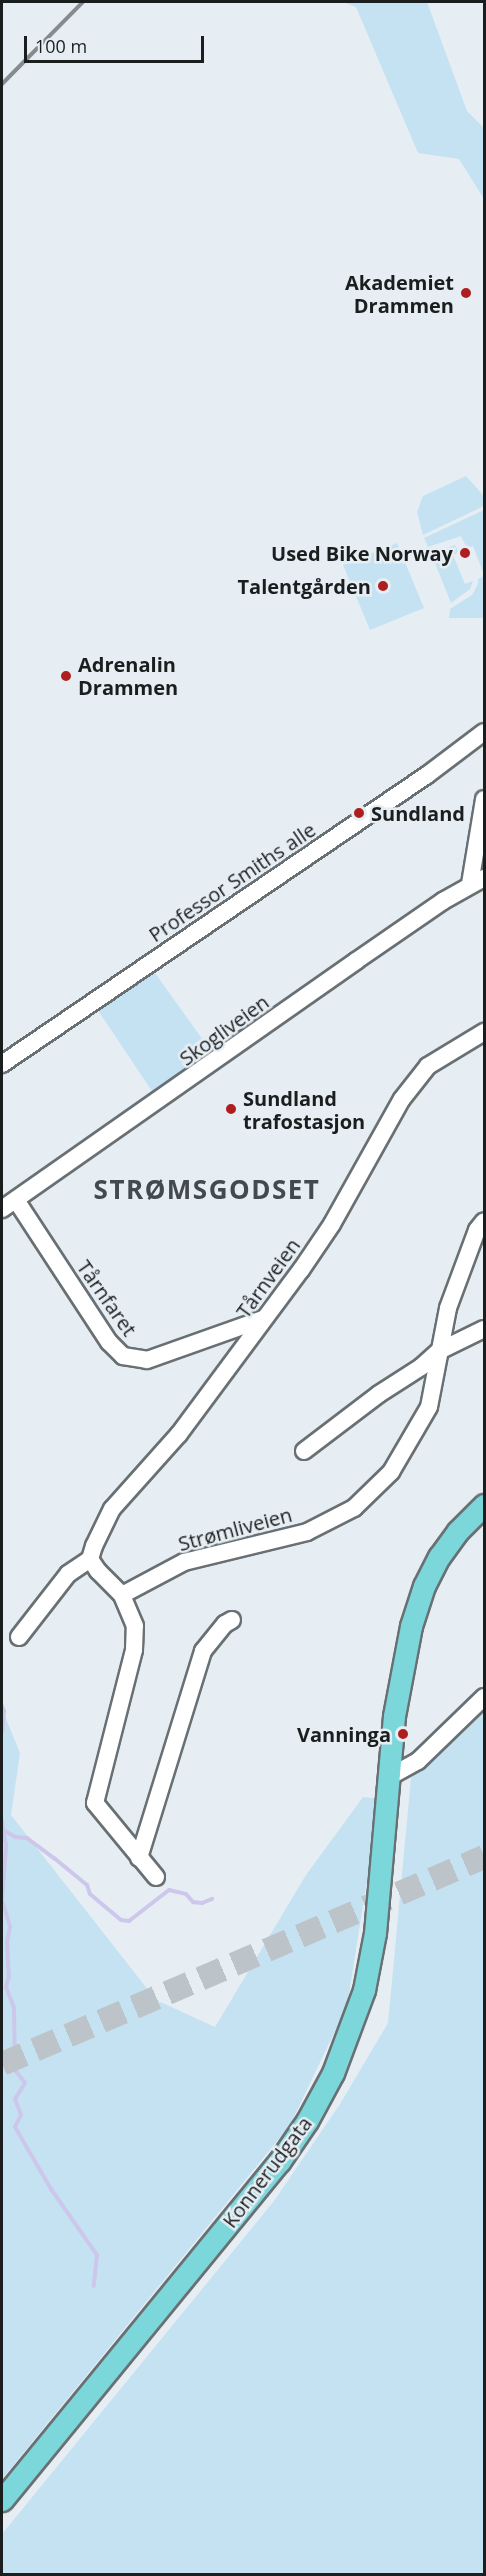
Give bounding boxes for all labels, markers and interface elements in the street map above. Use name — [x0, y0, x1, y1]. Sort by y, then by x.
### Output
scale bar — [27, 24, 207, 62]
text: 100 m — [35, 34, 87, 58]
place label: Akademiet Drammen — [345, 270, 454, 317]
marker: Akademiet Drammen — [459, 286, 473, 300]
place label: Used Bike Norway — [271, 541, 453, 565]
marker: Used Bike Norway — [458, 546, 472, 560]
place label: Talentgården — [238, 574, 371, 598]
marker: Talentgården — [376, 579, 390, 593]
place label: Adrenalin Drammen — [78, 652, 178, 699]
marker: Adrenalin Drammen — [59, 669, 73, 683]
place label: Sundland — [371, 801, 465, 825]
marker: Sundland — [352, 806, 366, 820]
street label: Professor Smiths alle — [144, 817, 320, 947]
street label: Skogliveien — [175, 990, 273, 1070]
place label: Sundland trafostasjon — [243, 1086, 365, 1133]
marker: Sundland trafostasjon — [224, 1102, 238, 1116]
district label: STRØMSGODSET — [94, 1174, 320, 1206]
street label: Tårnveien — [231, 1234, 305, 1322]
street label: Tårnfaret — [72, 1256, 142, 1340]
street label: Strømliveien — [176, 1502, 294, 1556]
place label: Vanninga — [297, 1722, 391, 1746]
marker: Vanninga — [396, 1727, 410, 1741]
street label: Konnerudgata — [217, 2112, 317, 2232]

